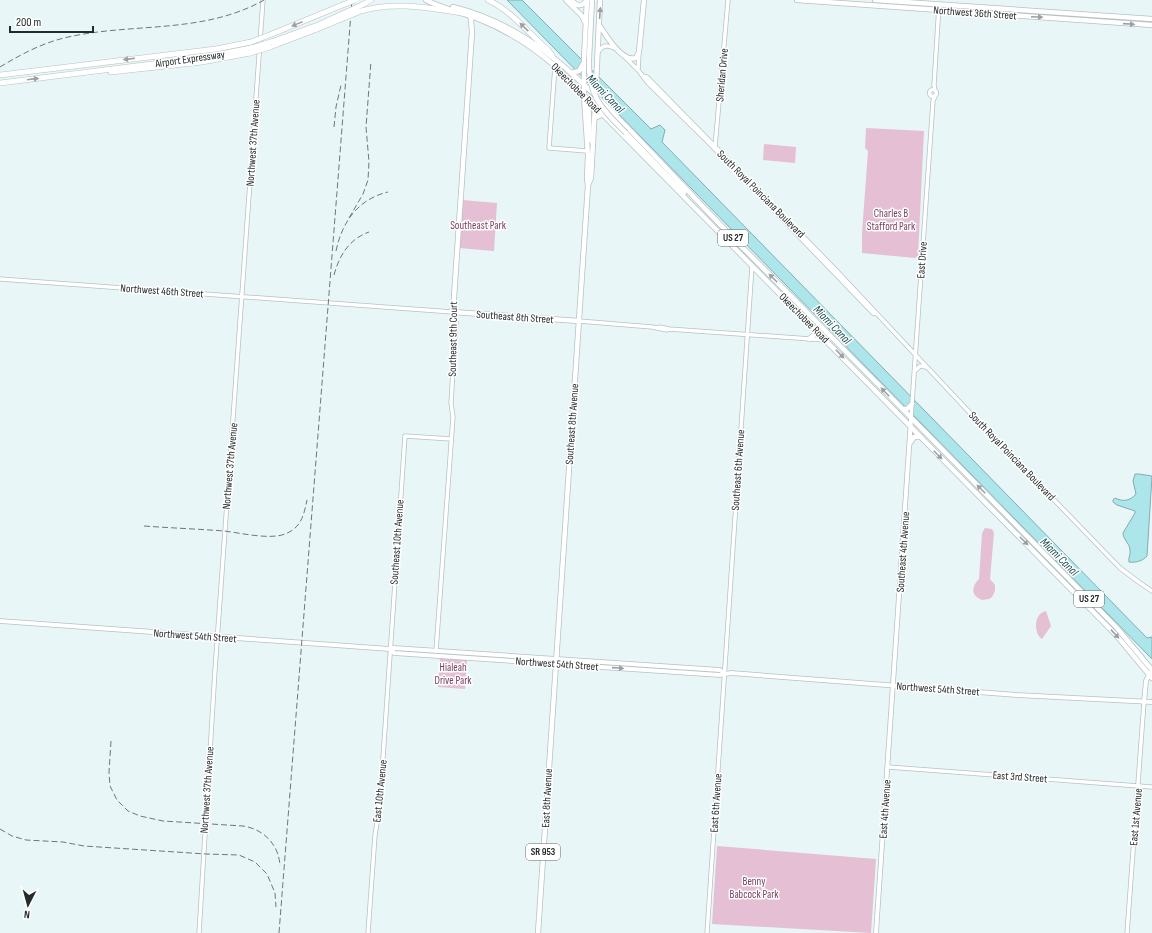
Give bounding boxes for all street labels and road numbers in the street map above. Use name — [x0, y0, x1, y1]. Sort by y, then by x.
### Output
street label: Northwest 36th Street — [933, 4, 1018, 22]
street label: Airport Expressway — [153, 48, 226, 70]
street label: Sheridan Drive — [713, 48, 731, 102]
street label: Okeechobee Road — [548, 60, 604, 116]
street label: Northwest 37th Avenue — [243, 99, 263, 187]
street label: South Royal Poinciana Boulevard — [714, 147, 808, 241]
road number: US 27 — [718, 230, 748, 246]
street label: East Drive — [914, 241, 930, 279]
street label: Northwest 46th Street — [120, 282, 205, 300]
street label: Okeechobee Road — [776, 290, 832, 346]
street label: Southeast 9th Court — [446, 301, 460, 377]
street label: Southeast 8th Street — [476, 308, 555, 326]
street label: Southeast 8th Avenue — [563, 383, 581, 465]
street label: South Royal Poinciana Boulevard — [966, 409, 1058, 504]
street label: Northwest 37th Avenue — [220, 422, 240, 510]
street label: Southeast 6th Avenue — [729, 429, 747, 511]
street label: Southeast 10th Avenue — [388, 499, 406, 585]
street label: Southeast 4th Avenue — [894, 511, 912, 593]
road number: US 27 — [1074, 591, 1104, 607]
street label: Northwest 54th Street — [153, 627, 238, 645]
street label: Northwest 54th Street — [515, 655, 600, 673]
street label: Northwest 54th Street — [896, 680, 981, 698]
street label: Northwest 37th Avenue — [197, 746, 217, 834]
street label: East 10th Avenue — [370, 759, 390, 823]
street label: East 8th Avenue — [539, 768, 555, 828]
street label: East 3rd Street — [992, 769, 1048, 785]
street label: East 6th Avenue — [707, 773, 725, 833]
street label: East 4th Avenue — [876, 779, 894, 839]
street label: East 1st Avenue — [1127, 788, 1145, 846]
road number: SR 953 — [526, 844, 560, 860]

